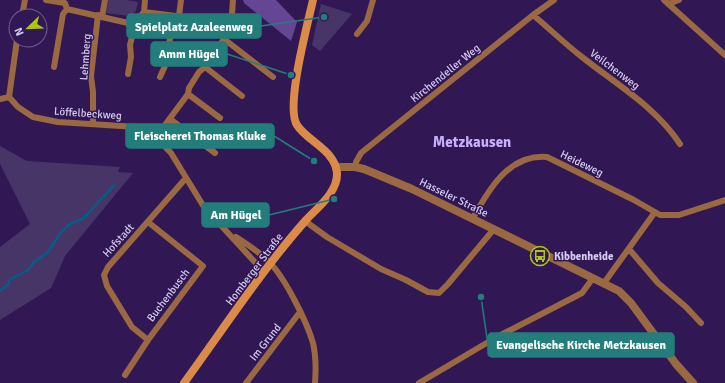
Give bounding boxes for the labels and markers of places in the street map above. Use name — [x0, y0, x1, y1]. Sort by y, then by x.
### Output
callout: Spielplatz Azaleenweg — [127, 14, 261, 38]
callout: Amm Hügel — [151, 42, 227, 66]
callout: Fleischerei Thomas Kluke — [126, 124, 274, 148]
callout: Am Hügel — [202, 203, 269, 227]
bus stop icon: Kibbenheide — [529, 245, 551, 267]
place label: Kibbenheide — [554, 250, 614, 263]
callout: Evangelische Kirche Metzkausen — [488, 333, 674, 357]

